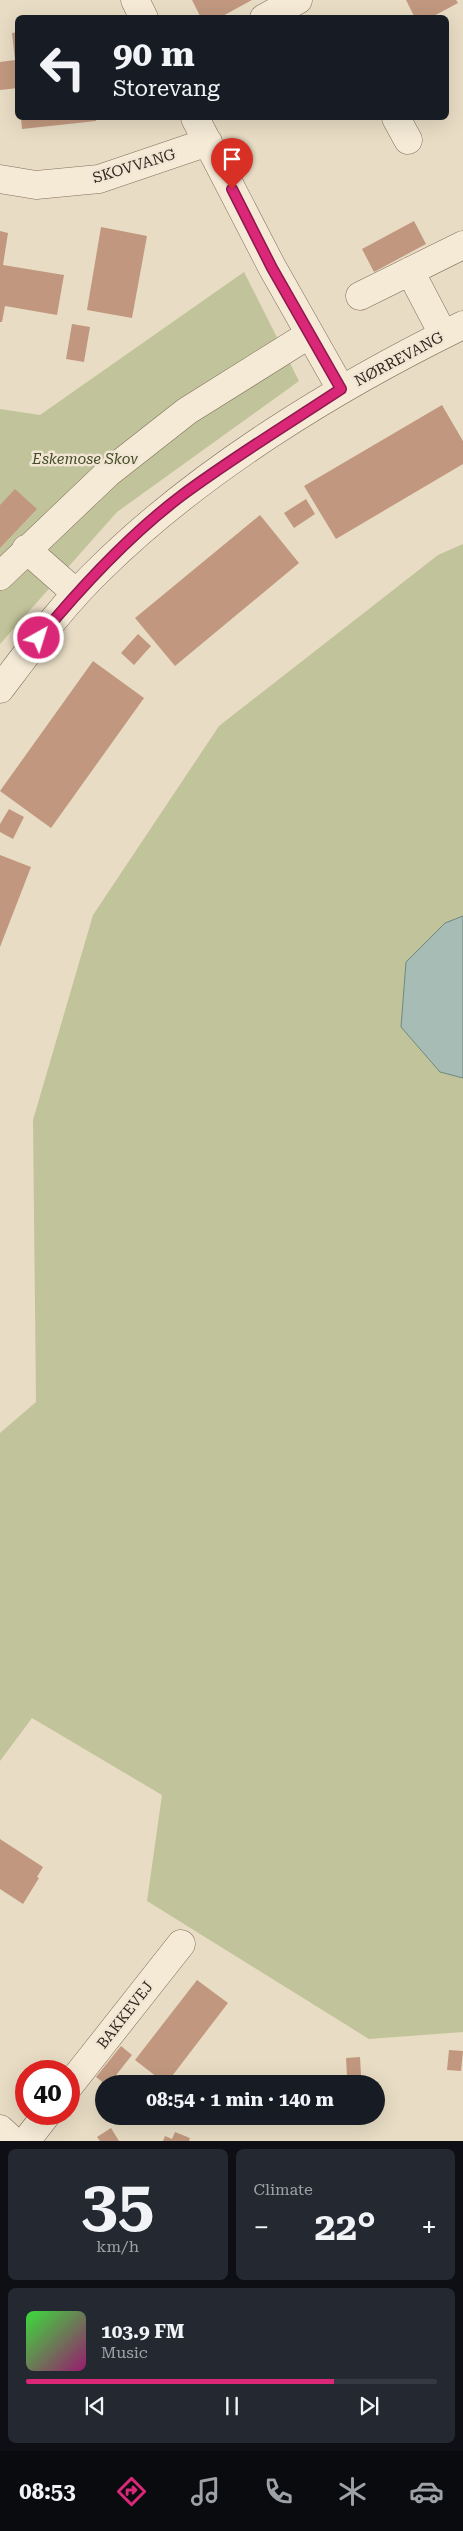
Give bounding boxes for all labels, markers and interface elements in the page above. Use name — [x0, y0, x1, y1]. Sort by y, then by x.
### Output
text: 90 m — [113, 34, 195, 75]
icon: left — [30, 35, 95, 100]
text: Storevang — [113, 76, 220, 101]
pin — [211, 138, 253, 189]
street label: SKOVVANG — [90, 145, 178, 187]
icon: arrive — [218, 145, 246, 173]
street label: NØRREVANG — [352, 328, 447, 390]
park label: Eskemose Skov — [31, 450, 138, 468]
position arrow — [12.0, 611, 64.0, 663]
street label: BAKKEVEJ — [93, 1978, 157, 2052]
speed limit sign: 40 — [15, 2060, 80, 2125]
text: 08:54 · 1 min · 140 m — [146, 2088, 334, 2111]
text: 35 — [81, 2166, 154, 2242]
text: Climate — [254, 2180, 313, 2199]
text: 22° — [315, 2205, 376, 2249]
text: − — [254, 2211, 269, 2244]
text: + — [421, 2211, 437, 2244]
text: km/h — [96, 2237, 139, 2256]
text: 103.9 FM — [101, 2320, 184, 2343]
text: Music — [101, 2343, 148, 2362]
icon: previous — [81, 2392, 109, 2420]
icon: pause — [218, 2392, 246, 2420]
icon: next — [355, 2392, 383, 2420]
icon: directions — [114, 2474, 149, 2509]
icon: music — [188, 2474, 223, 2509]
icon: phone — [261, 2474, 296, 2509]
icon: climate — [335, 2474, 370, 2509]
icon: car — [409, 2474, 444, 2509]
text: 08:53 — [19, 2479, 75, 2504]

